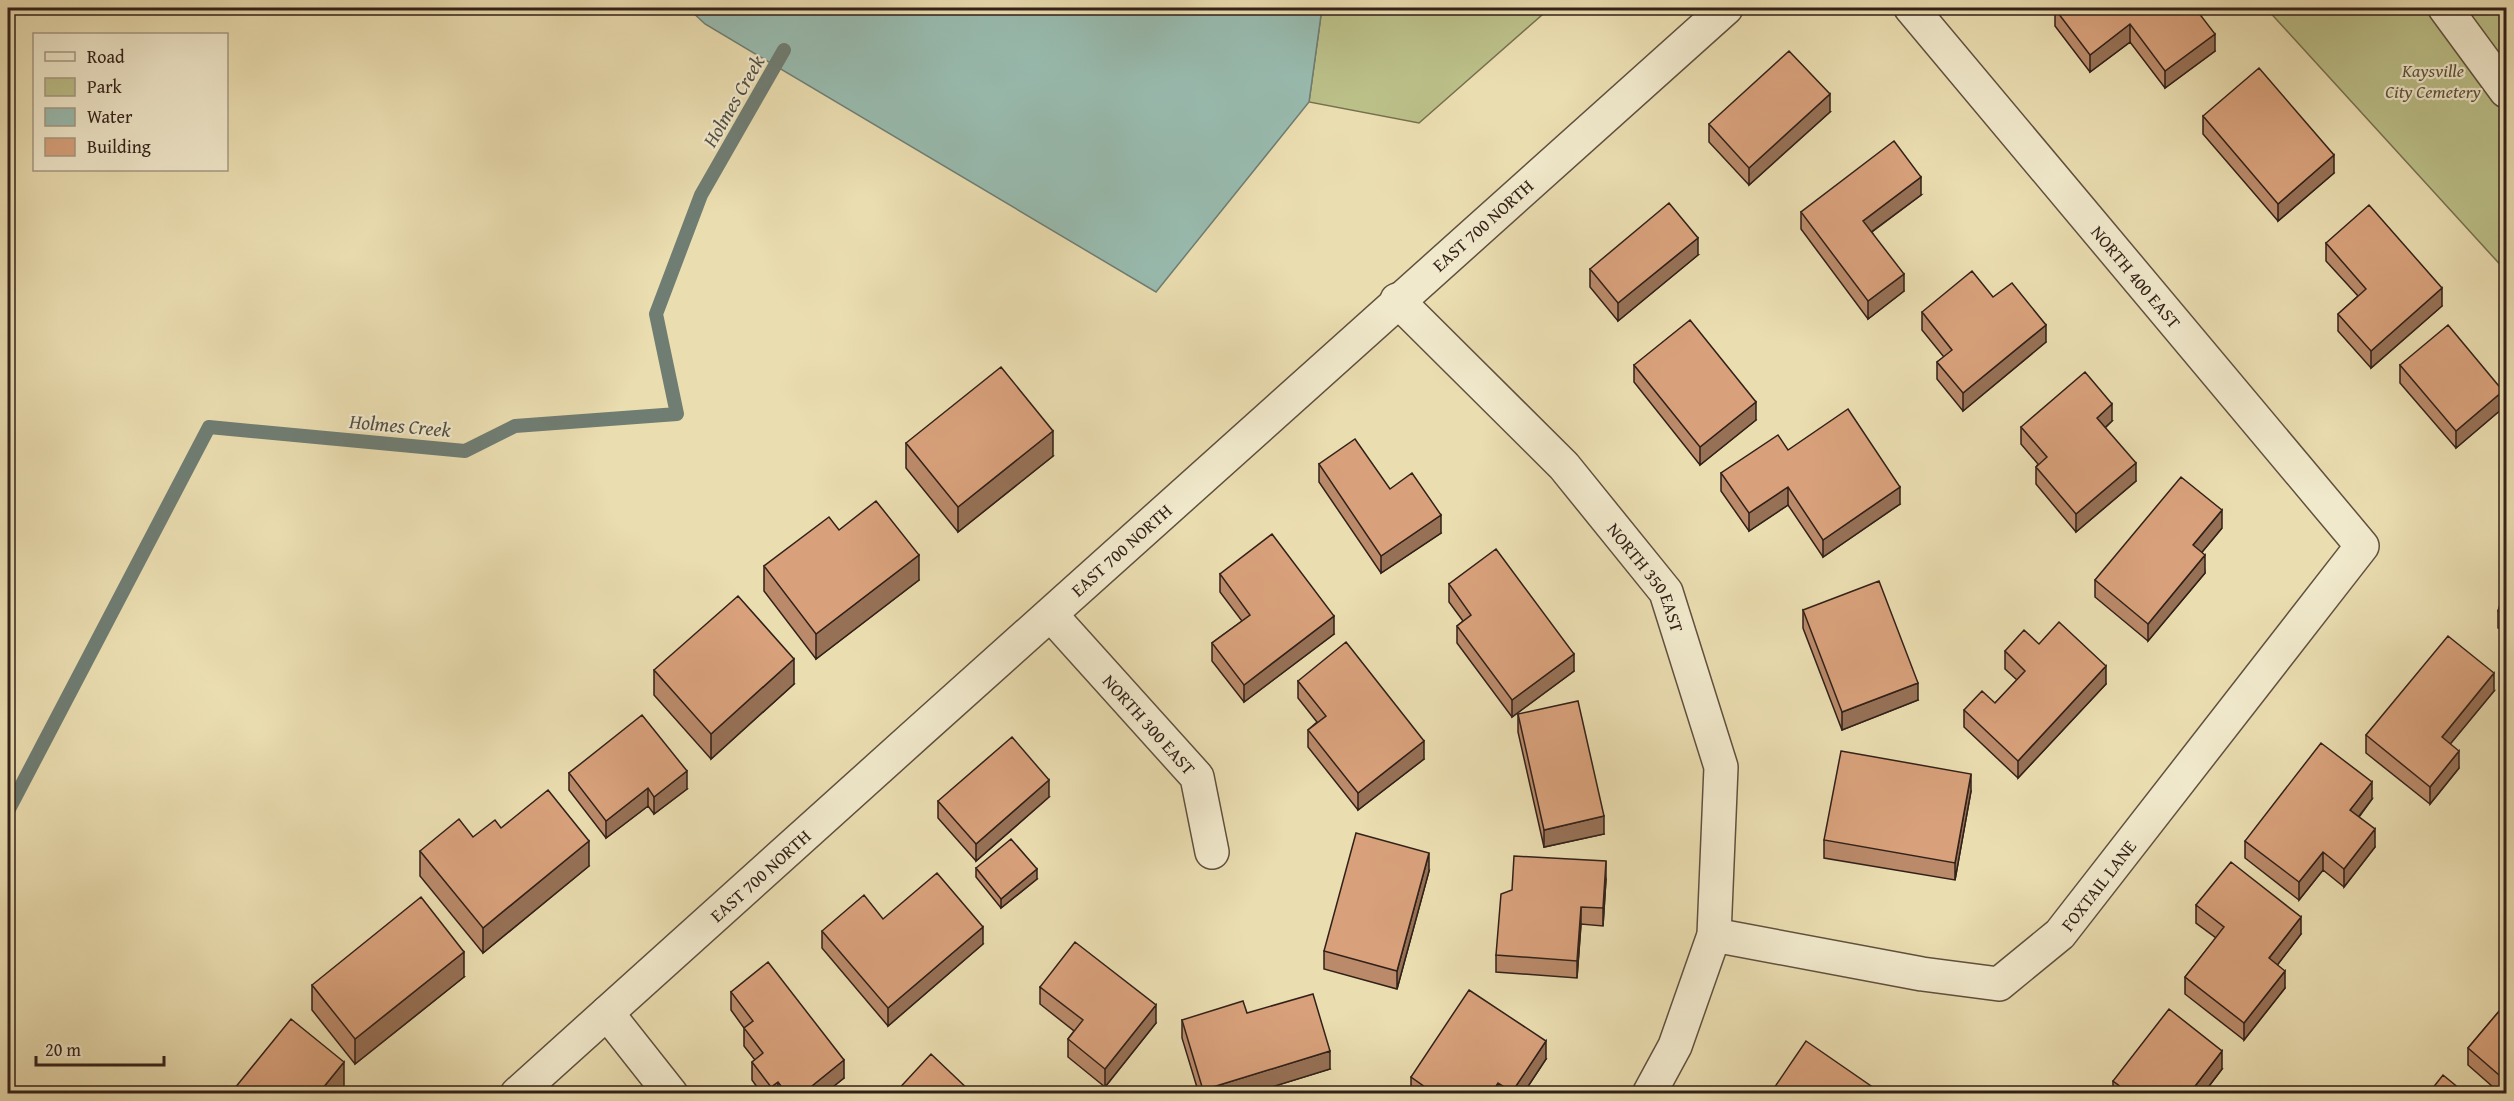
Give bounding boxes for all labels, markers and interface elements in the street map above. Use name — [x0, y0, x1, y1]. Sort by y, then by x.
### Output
legend — [33, 33, 228, 171]
text: Road — [87, 43, 125, 70]
water label: Holmes Creek — [694, 49, 771, 153]
park label: Kaysville City Cemetery — [2385, 57, 2482, 105]
text: Park — [87, 73, 123, 100]
text: Water — [87, 103, 133, 130]
text: Building — [87, 133, 151, 160]
street label: EAST 700 NORTH — [1426, 172, 1539, 278]
street label: NORTH 400 EAST — [2085, 219, 2187, 335]
water label: Holmes Creek — [347, 406, 453, 444]
street label: EAST 700 NORTH — [1064, 497, 1177, 602]
street label: NORTH 350 EAST — [1601, 516, 1691, 635]
street label: NORTH 300 EAST — [1097, 668, 1202, 781]
street label: EAST 700 NORTH — [704, 822, 816, 928]
street label: FOXTAIL LANE — [2054, 834, 2142, 937]
scale bar — [36, 1029, 164, 1067]
text: 20 m — [45, 1036, 81, 1063]

